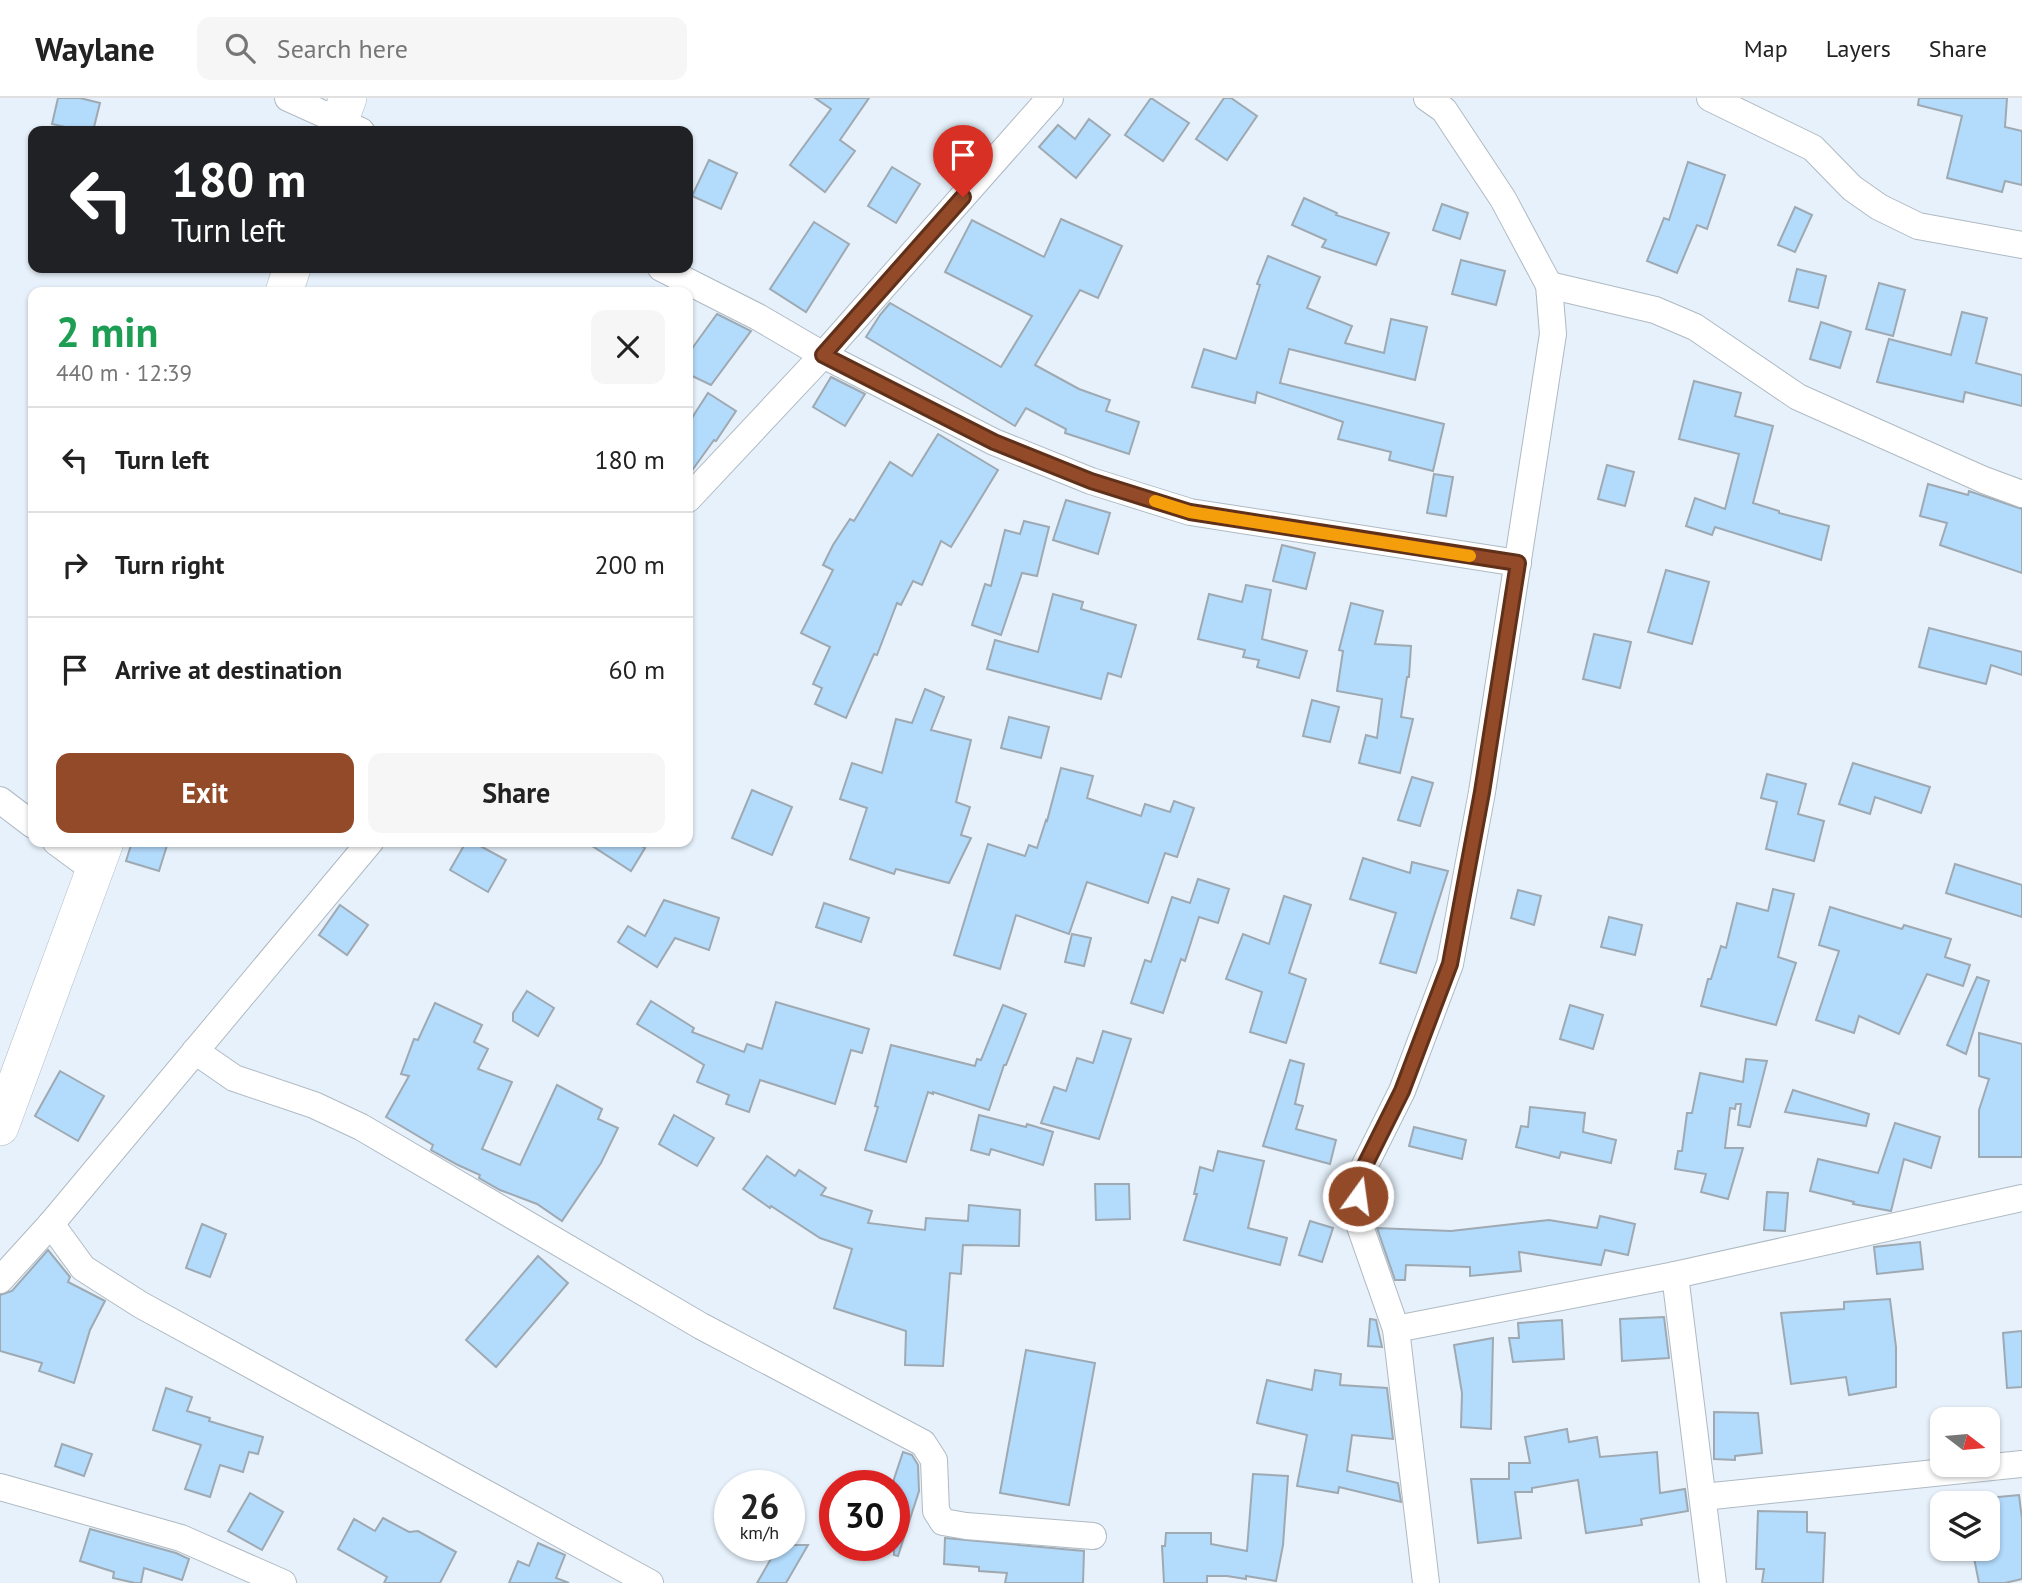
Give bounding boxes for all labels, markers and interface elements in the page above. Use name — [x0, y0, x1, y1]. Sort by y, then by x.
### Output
search box — [197, 17, 687, 80]
text: Waylane — [35, 27, 155, 70]
icon: search — [221, 29, 259, 67]
text: Search here — [277, 32, 408, 65]
text: Map — [1744, 33, 1788, 64]
text: Layers — [1826, 33, 1891, 64]
text: Share — [1929, 33, 1987, 64]
pin — [933, 125, 993, 197]
icon: arrive — [944, 136, 982, 174]
text: 180 m — [171, 147, 306, 211]
icon: left — [56, 154, 147, 245]
text: Turn left — [171, 209, 286, 251]
text: 2 min — [56, 304, 158, 359]
button: close — [591, 310, 665, 384]
text: 440 m · 12:39 — [56, 358, 192, 387]
icon: left — [56, 441, 94, 479]
text: Turn left — [115, 443, 209, 476]
text: 180 m — [594, 443, 665, 476]
icon: right — [56, 546, 94, 584]
text: Turn right — [115, 548, 224, 581]
text: 200 m — [594, 548, 665, 581]
icon: arrive — [56, 651, 94, 689]
text: Arrive at destination — [115, 653, 342, 686]
text: 60 m — [609, 653, 665, 686]
button: Exit — [56, 753, 354, 833]
button: Share — [368, 753, 665, 833]
position arrow — [1321, 1159, 1395, 1233]
north arrow — [1930, 1407, 2000, 1477]
map controls — [1930, 1407, 2000, 1561]
speed limit sign: 30 — [819, 1470, 910, 1561]
text: 26 — [740, 1483, 779, 1529]
button: layers — [1930, 1491, 2000, 1561]
text: km/h — [740, 1521, 779, 1544]

